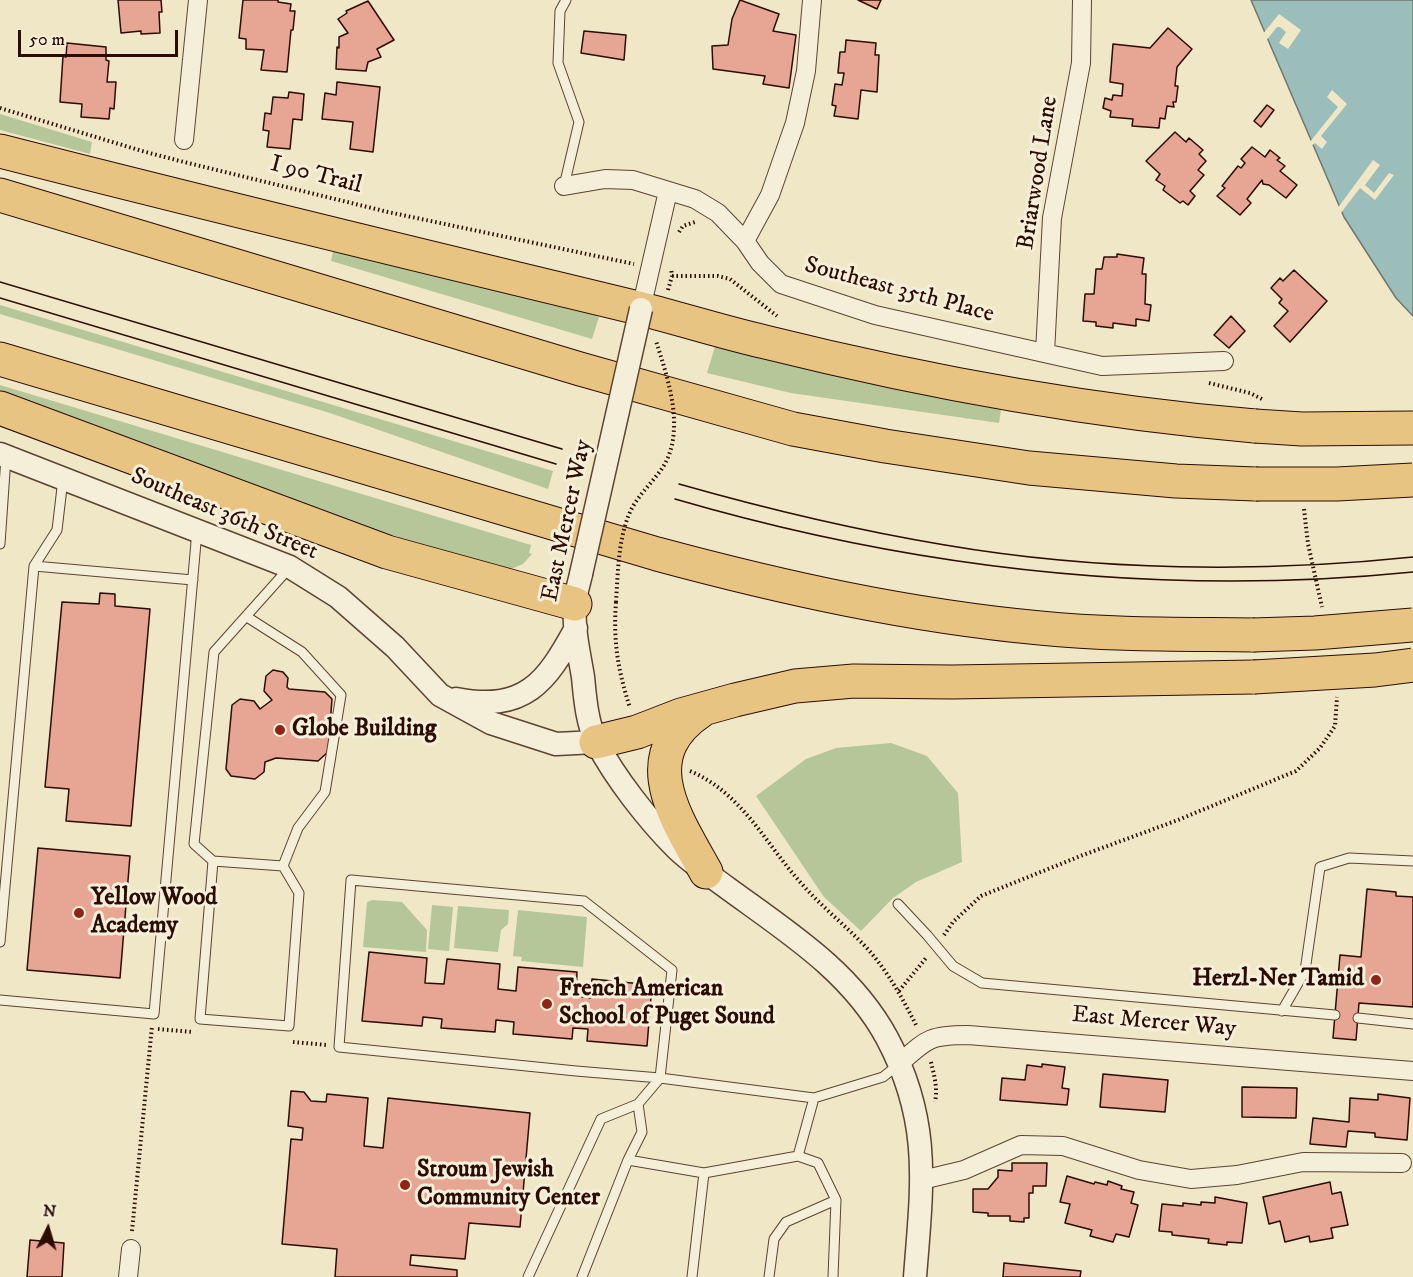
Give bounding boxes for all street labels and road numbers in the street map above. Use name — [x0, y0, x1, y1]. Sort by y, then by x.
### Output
street label: Briarwood Lane — [1013, 94, 1065, 252]
street label: I 90 Trail — [267, 151, 365, 201]
street label: Southeast 35th Place — [801, 252, 997, 330]
street label: East Mercer Way — [537, 437, 599, 605]
street label: Southeast 36th Street — [126, 463, 322, 567]
street label: East Mercer Way — [1071, 1001, 1237, 1045]

